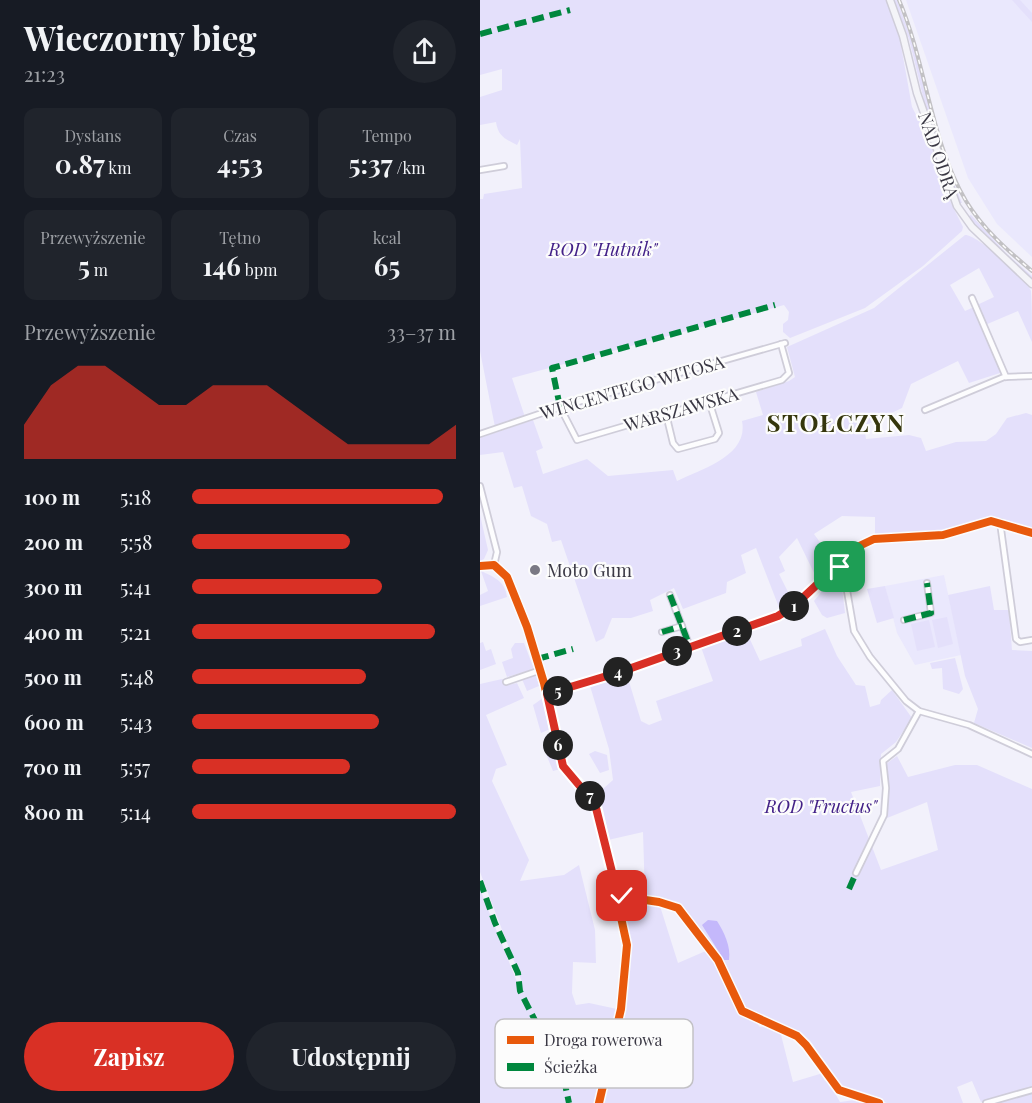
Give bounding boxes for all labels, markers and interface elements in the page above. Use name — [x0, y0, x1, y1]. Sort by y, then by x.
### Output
text: Wieczorny bieg — [24, 15, 257, 59]
button: share — [393, 20, 456, 83]
text: 21:23 — [24, 60, 65, 87]
street label: NAD ODRĄ — [913, 108, 965, 202]
text: Dystans — [64, 125, 122, 146]
text: Czas — [223, 125, 257, 146]
text: Tempo — [362, 125, 412, 146]
text: 0.87 — [55, 146, 105, 181]
text: 4:53 — [217, 146, 263, 181]
text: 5:37 — [349, 146, 393, 181]
text: km — [105, 157, 131, 178]
text: /km — [393, 157, 425, 178]
text: Przewyższenie — [40, 227, 146, 248]
text: Tętno — [219, 227, 261, 248]
text: kcal — [373, 227, 401, 248]
park label: ROD "Hutnik" — [548, 237, 659, 261]
text: 5 — [78, 248, 90, 283]
text: 146 — [203, 248, 241, 283]
text: 65 — [374, 248, 400, 283]
text: m — [90, 259, 108, 280]
text: bpm — [241, 259, 277, 280]
text: Przewyższenie — [24, 318, 156, 345]
text: 33–37 m — [387, 318, 456, 345]
street label: WINCENTEGO WITOSA — [536, 349, 728, 425]
street label: WARSZAWSKA — [620, 381, 742, 437]
district label: STOŁCZYN — [766, 406, 906, 438]
text: 100 m — [24, 483, 80, 510]
text: 5:18 — [120, 483, 151, 510]
text: 200 m — [24, 528, 83, 555]
text: 5:58 — [120, 528, 152, 555]
pin — [814, 541, 865, 592]
icon: arrive — [823, 550, 856, 583]
place label: Moto Gum — [547, 558, 632, 582]
marker: Moto Gum — [528, 563, 542, 577]
text: 300 m — [24, 573, 82, 600]
text: 5:41 — [120, 573, 151, 600]
pin: 1 — [779, 591, 809, 621]
text: 1 — [791, 595, 797, 616]
pin: 2 — [722, 616, 752, 646]
text: 400 m — [24, 618, 83, 645]
text: 5:21 — [120, 618, 151, 645]
text: 2 — [733, 620, 741, 641]
pin: 3 — [662, 636, 692, 666]
text: 3 — [673, 640, 681, 661]
pin: 4 — [603, 657, 633, 687]
text: 4 — [614, 661, 622, 682]
text: 500 m — [24, 663, 82, 690]
text: 5:48 — [120, 663, 154, 690]
pin: 5 — [543, 676, 573, 706]
text: 5 — [554, 680, 562, 701]
text: 600 m — [24, 708, 84, 735]
text: 5:43 — [120, 708, 152, 735]
pin: 6 — [543, 730, 573, 760]
text: 6 — [554, 734, 562, 755]
text: 700 m — [24, 753, 82, 780]
text: 5:57 — [120, 753, 150, 780]
pin: 7 — [575, 781, 605, 811]
text: 7 — [586, 785, 594, 806]
park label: ROD "Fructus" — [764, 794, 879, 818]
text: 800 m — [24, 798, 84, 825]
text: 5:14 — [120, 798, 151, 825]
pin — [596, 870, 647, 921]
icon: check — [605, 879, 638, 912]
legend — [495, 1019, 693, 1088]
button: Zapisz — [24, 1022, 234, 1091]
button: Udostępnij — [246, 1022, 456, 1091]
text: Droga rowerowa — [544, 1029, 663, 1050]
text: Ścieżka — [544, 1056, 597, 1077]

